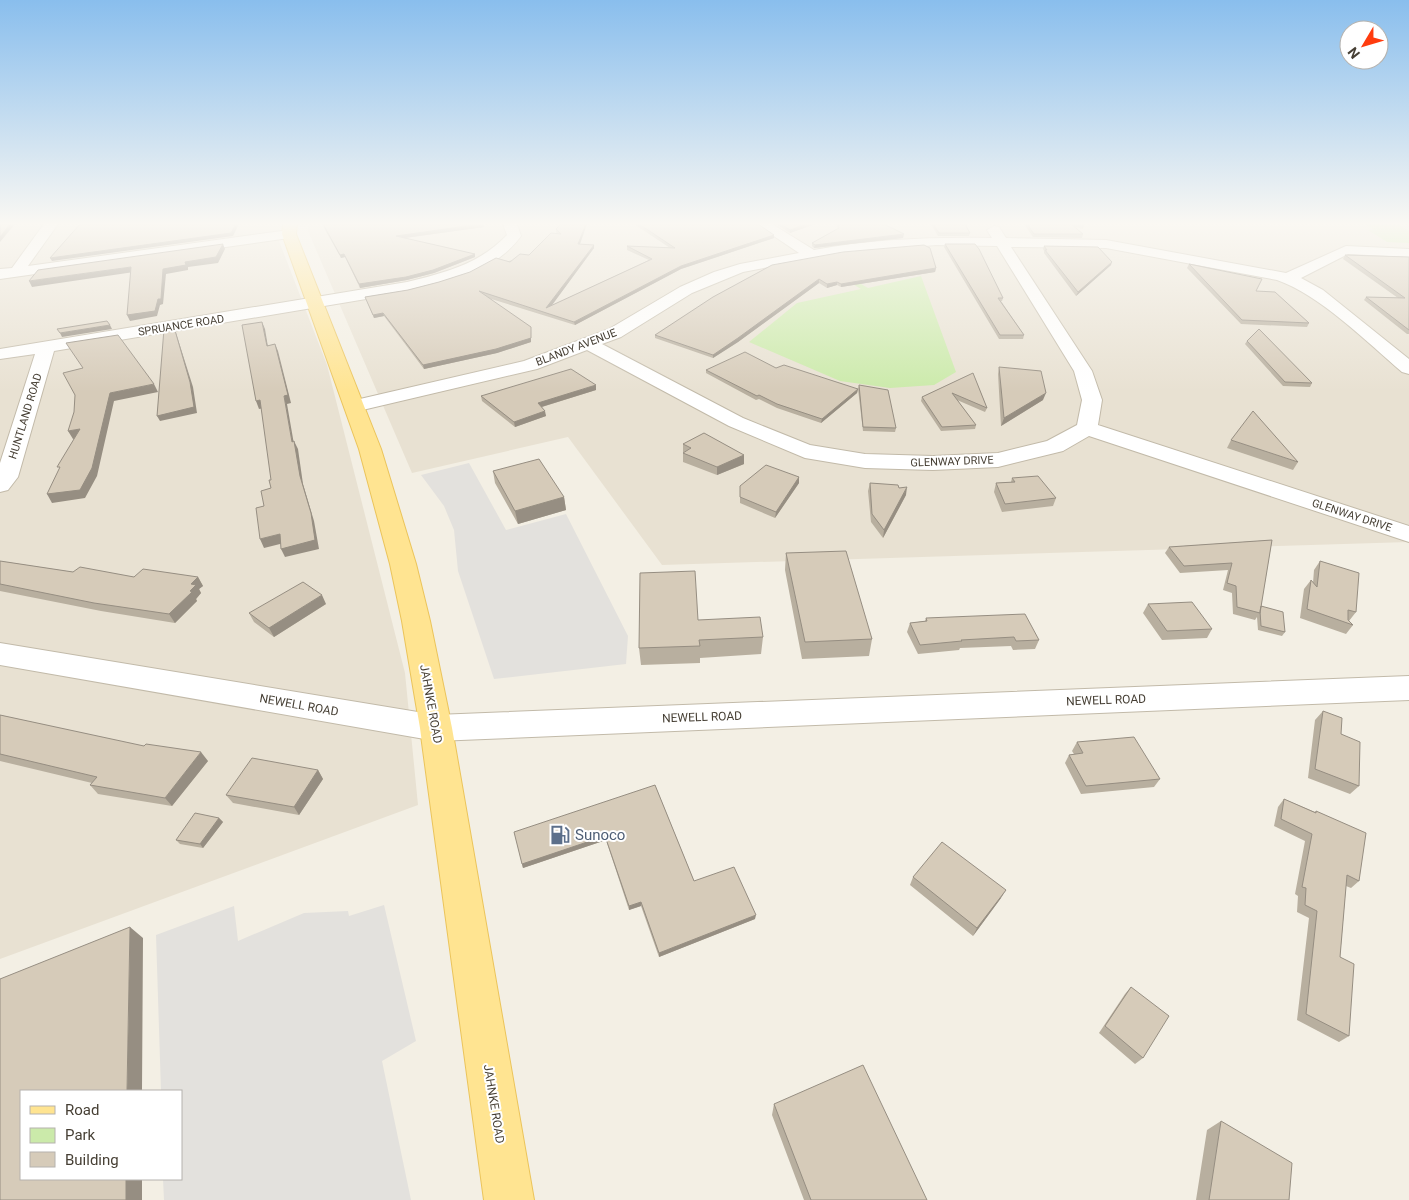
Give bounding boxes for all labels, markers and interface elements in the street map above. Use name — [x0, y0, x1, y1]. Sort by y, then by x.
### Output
north arrow — [1339, 20, 1389, 70]
text: N — [1344, 44, 1363, 62]
street label: SPRUANCE ROAD — [137, 312, 225, 339]
street label: BLANDY AVENUE — [534, 326, 618, 369]
street label: HUNTLAND ROAD — [6, 372, 45, 461]
street label: GLENWAY DRIVE — [910, 454, 994, 469]
street label: GLENWAY DRIVE — [1310, 496, 1393, 535]
street label: JAHNKE ROAD — [417, 663, 445, 745]
street label: NEWELL ROAD — [258, 691, 340, 719]
street label: NEWELL ROAD — [1066, 692, 1146, 708]
street label: NEWELL ROAD — [662, 709, 742, 725]
fuel station icon: Sunoco — [549, 824, 571, 846]
place label: Sunoco — [575, 826, 625, 844]
street label: JAHNKE ROAD — [481, 1063, 507, 1145]
legend — [20, 1090, 182, 1180]
text: Road — [65, 1101, 99, 1119]
text: Park — [65, 1126, 96, 1144]
text: Building — [65, 1151, 119, 1169]

